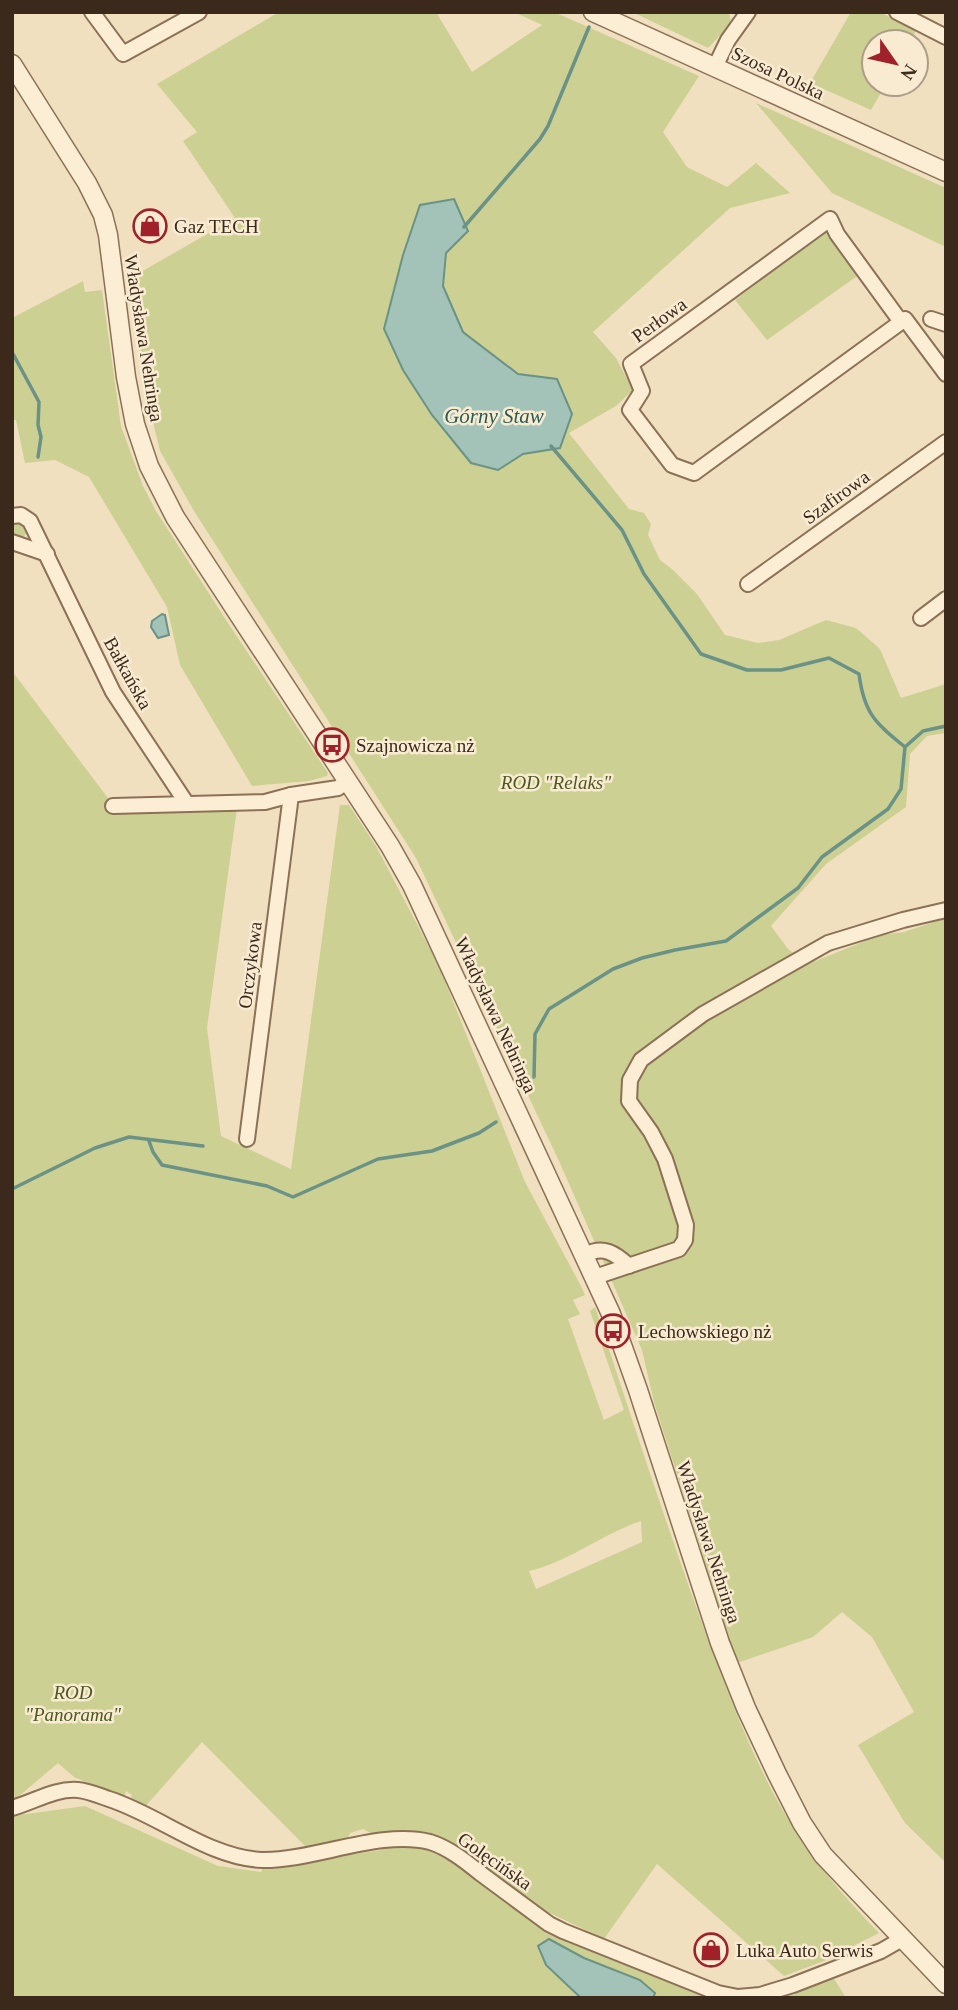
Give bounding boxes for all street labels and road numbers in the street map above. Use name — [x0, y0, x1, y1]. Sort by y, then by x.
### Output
street label: Szosa Polska — [728, 42, 828, 104]
street label: Władysława Nehringa — [120, 253, 168, 424]
street label: Perłowa — [628, 293, 691, 347]
street label: Szafirowa — [799, 466, 874, 528]
street label: Bałkańska — [100, 633, 157, 713]
street label: Orczykowa — [234, 920, 266, 1010]
street label: Władysława Nehringa — [451, 934, 542, 1097]
street label: Władysława Nehringa — [673, 1458, 745, 1626]
street label: Golęcińska — [454, 1828, 536, 1894]

